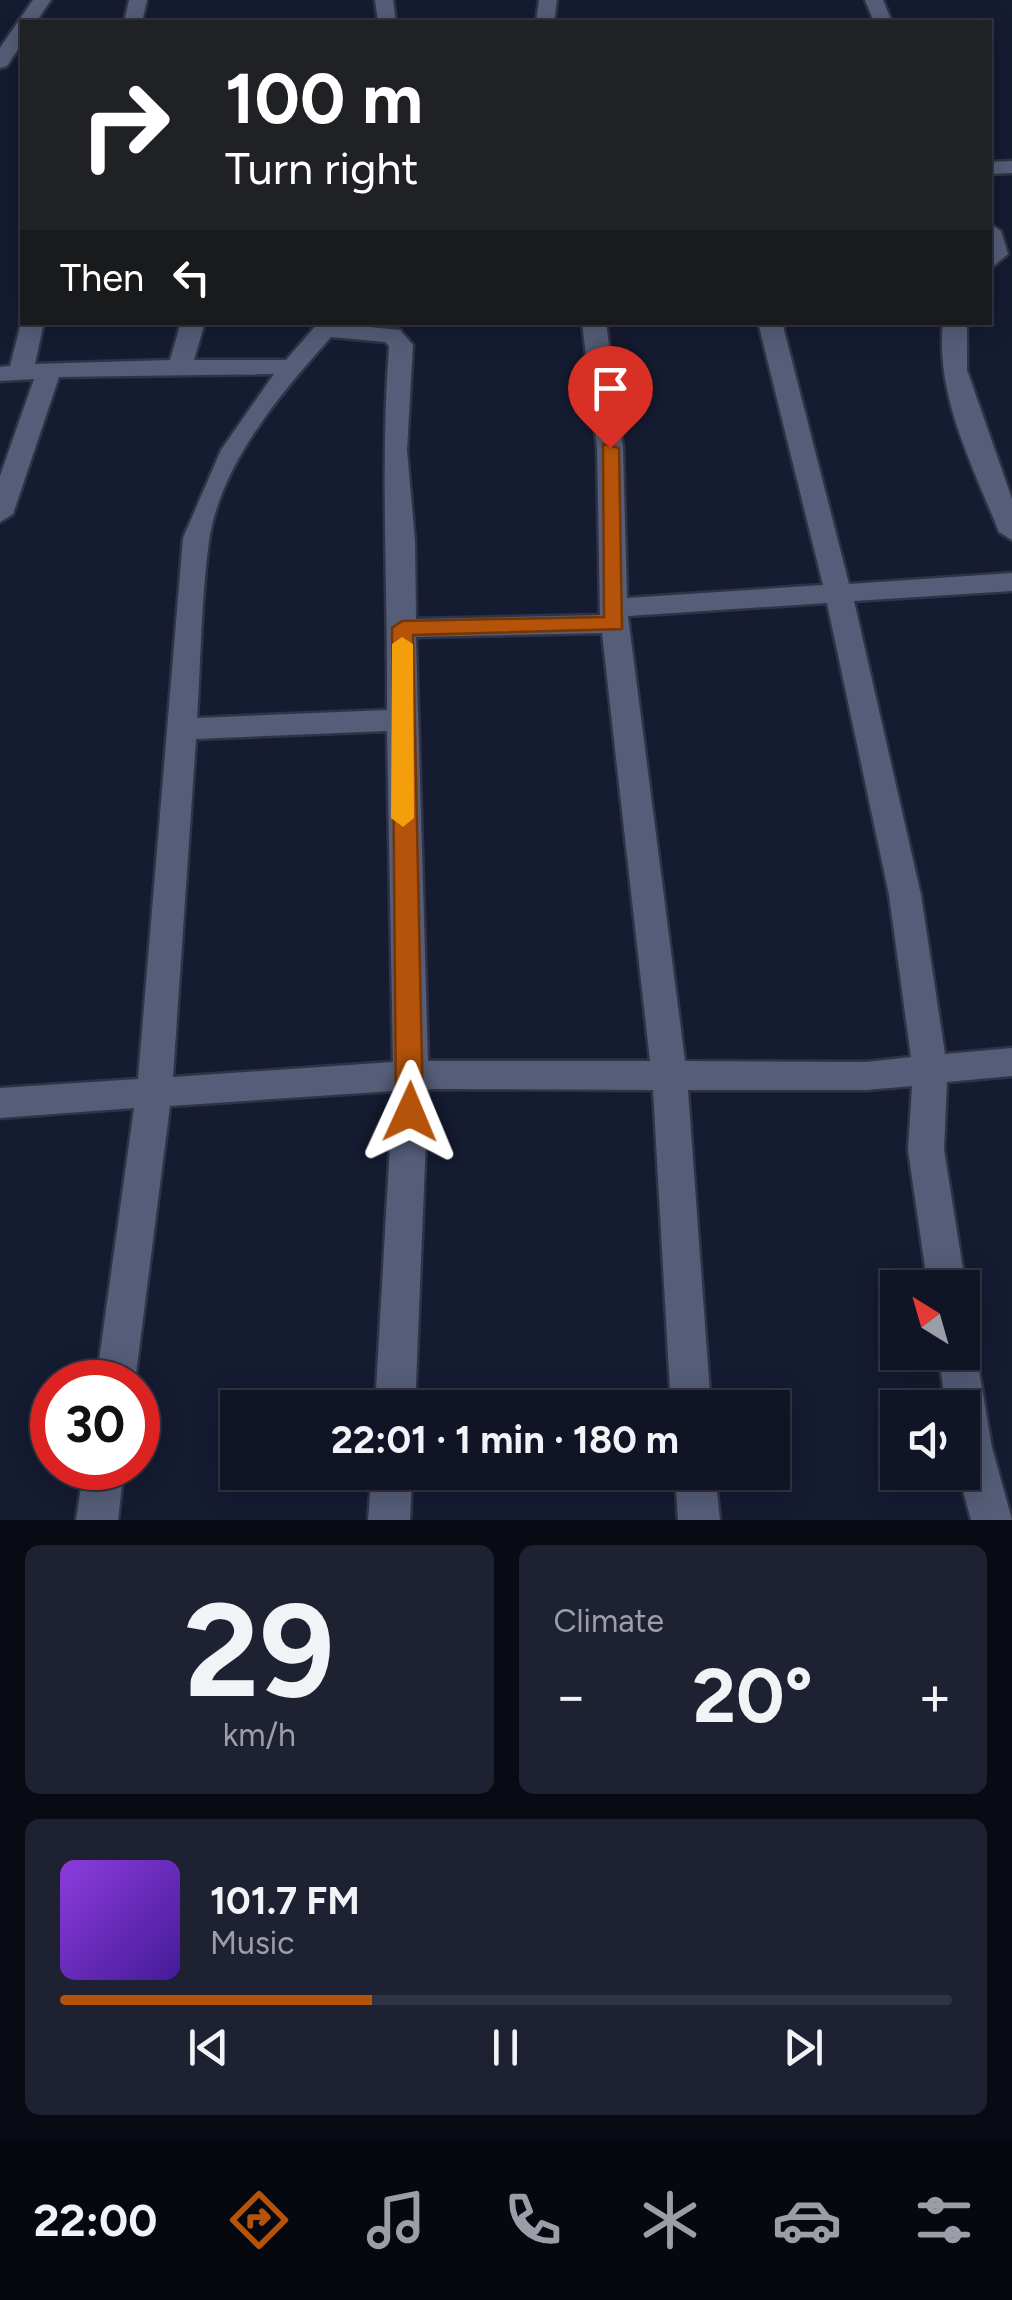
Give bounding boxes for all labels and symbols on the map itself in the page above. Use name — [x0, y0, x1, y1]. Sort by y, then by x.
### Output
pin — [568, 346, 653, 449]
position arrow — [358, 1060, 462, 1164]
north arrow — [880, 1270, 980, 1370]
speed limit sign: 30 — [30, 1360, 160, 1490]

